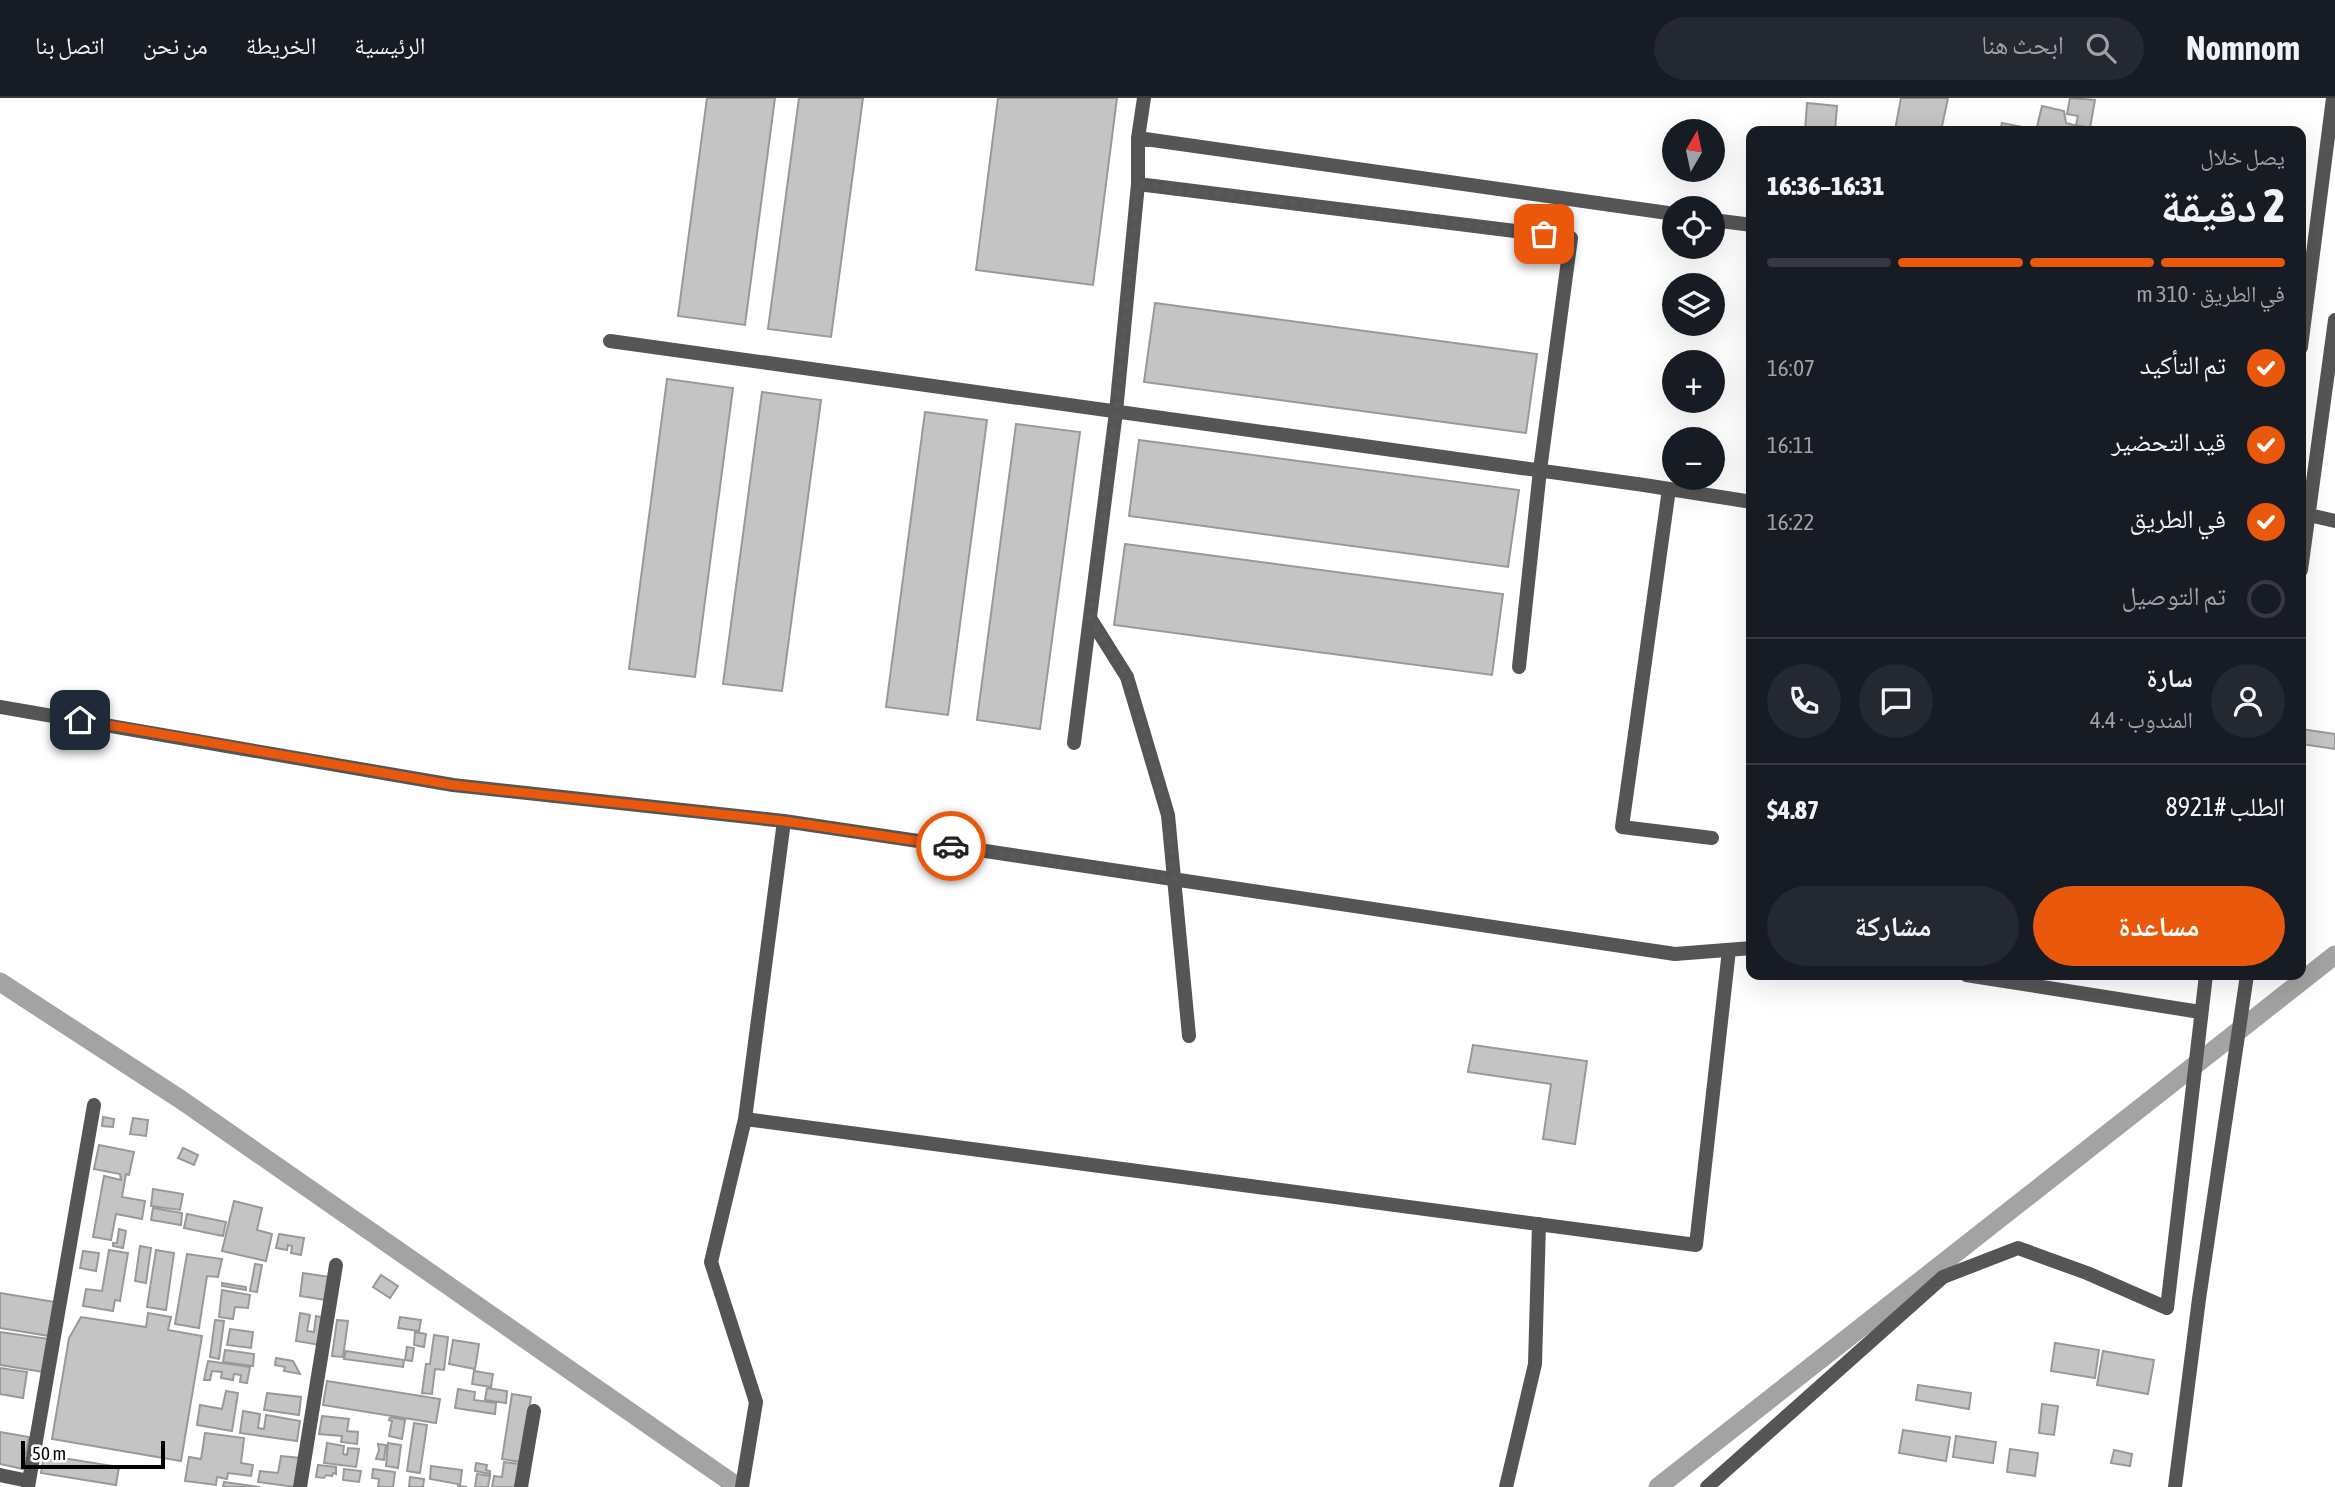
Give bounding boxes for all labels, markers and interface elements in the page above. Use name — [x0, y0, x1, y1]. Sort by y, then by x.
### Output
search box — [1654, 17, 2144, 80]
icon: search — [2082, 29, 2120, 67]
text: Nomnom — [2186, 29, 2300, 67]
text: ابحث هنا — [1981, 30, 2064, 60]
text: اتصل بنا — [35, 32, 105, 59]
text: من نحن — [143, 32, 208, 59]
text: الخريطة — [246, 32, 316, 59]
text: الرئيسية — [354, 32, 425, 59]
north arrow — [1662, 119, 1726, 182]
map controls — [1662, 119, 1725, 490]
text: يصل خلال — [2200, 144, 2285, 170]
text: 16:31–16:36 — [1767, 171, 1884, 201]
text: 2 دقيقة — [2160, 179, 2285, 232]
button: locate — [1662, 196, 1725, 259]
pin — [1514, 204, 1574, 264]
icon: bag — [1525, 215, 1563, 253]
button: layers — [1662, 273, 1725, 336]
text: في الطريق · 310 m — [2136, 281, 2285, 307]
icon: check — [2247, 349, 2285, 387]
button: + — [1662, 350, 1725, 413]
text: تم التأكيد — [2140, 350, 2226, 380]
text: 16:07 — [1767, 355, 1815, 381]
icon: check — [2247, 426, 2285, 464]
button: − — [1662, 427, 1725, 490]
text: قيد التحضير — [2111, 427, 2226, 457]
text: 16:11 — [1767, 432, 1814, 458]
icon: check — [2247, 503, 2285, 541]
text: في الطريق — [2129, 504, 2226, 534]
text: 16:22 — [1767, 509, 1814, 535]
text: تم التوصيل — [2121, 581, 2226, 611]
text: سارة — [2146, 663, 2193, 693]
button: phone — [1767, 664, 1841, 738]
button: chat — [1859, 664, 1933, 738]
button: person — [2211, 664, 2285, 738]
pin — [50, 690, 110, 750]
icon: home — [61, 701, 99, 739]
text: المندوب · 4.4 — [2090, 707, 2193, 733]
text: الطلب #8921 — [2165, 792, 2285, 822]
text: $4.87 — [1767, 795, 1819, 825]
courier — [916, 811, 986, 881]
icon: car — [932, 827, 970, 865]
button: مشاركة — [1767, 886, 2019, 966]
button: مساعدة — [2033, 886, 2285, 966]
scale bar — [21, 1438, 164, 1470]
text: 50 m — [32, 1442, 66, 1464]

